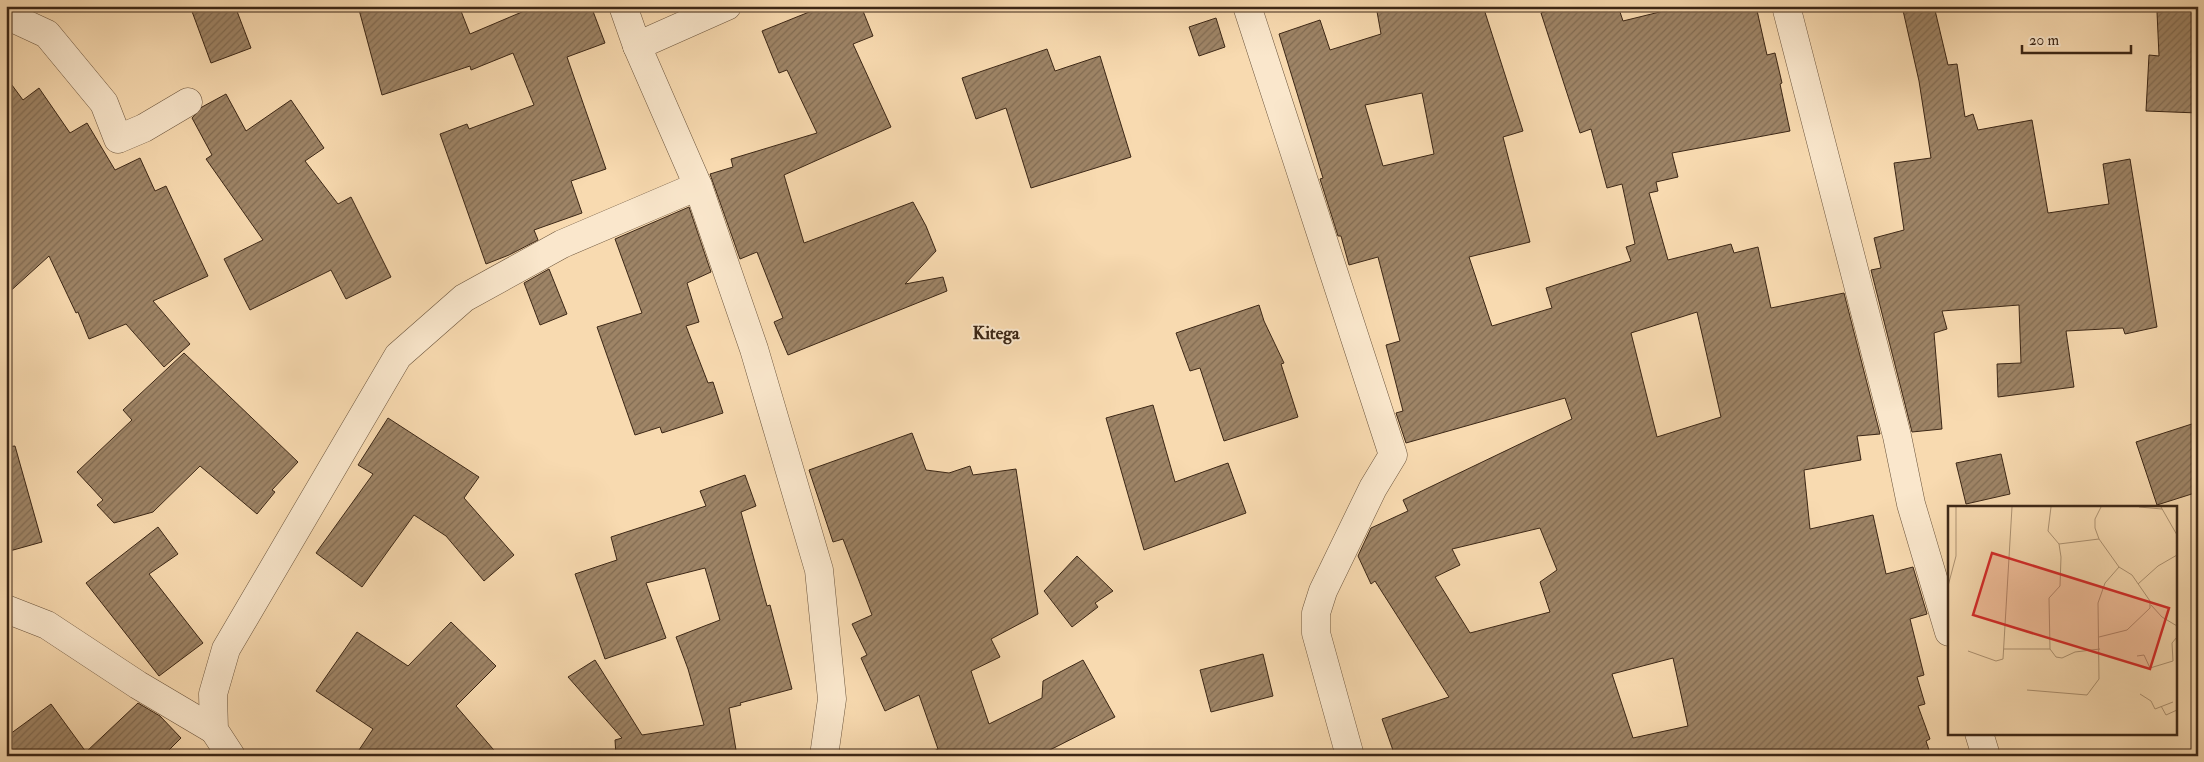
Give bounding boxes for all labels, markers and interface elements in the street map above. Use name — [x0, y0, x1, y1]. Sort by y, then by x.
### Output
scale bar — [2022, 22, 2130, 54]
text: 20 m — [2029, 31, 2059, 50]
district label: Kitega — [973, 322, 1020, 345]
inset map — [1948, 506, 2176, 734]

